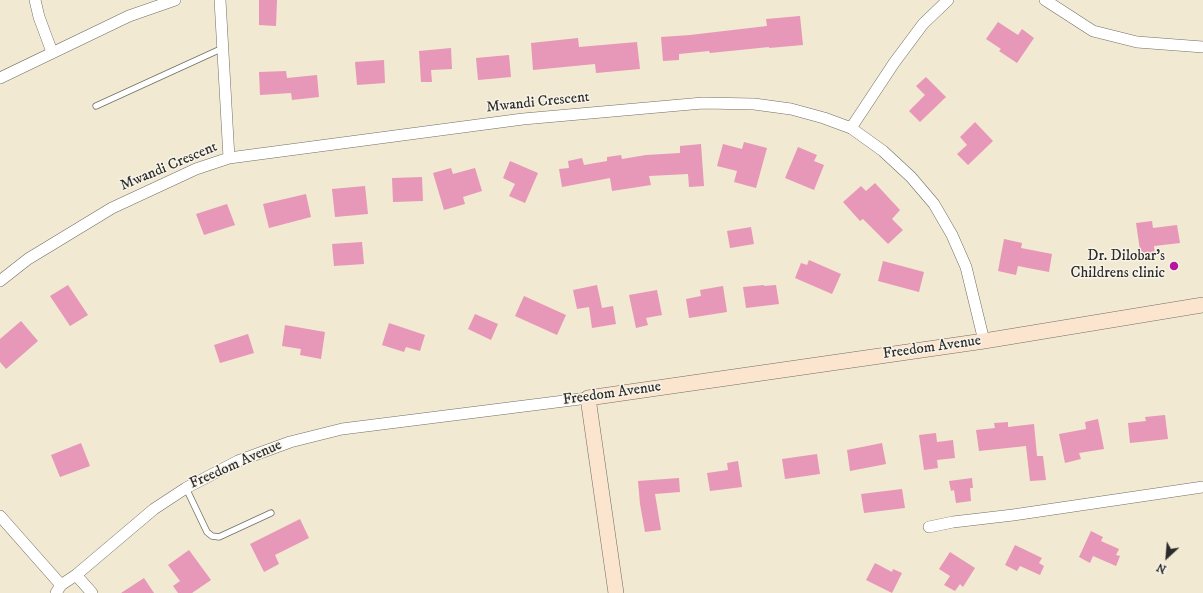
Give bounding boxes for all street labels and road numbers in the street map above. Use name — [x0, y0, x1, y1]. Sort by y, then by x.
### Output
street label: Mwandi Crescent — [485, 89, 591, 117]
street label: Mwandi Crescent — [118, 138, 220, 196]
street label: Freedom Avenue — [882, 332, 982, 364]
street label: Freedom Avenue — [562, 378, 662, 410]
street label: Freedom Avenue — [187, 437, 285, 493]

